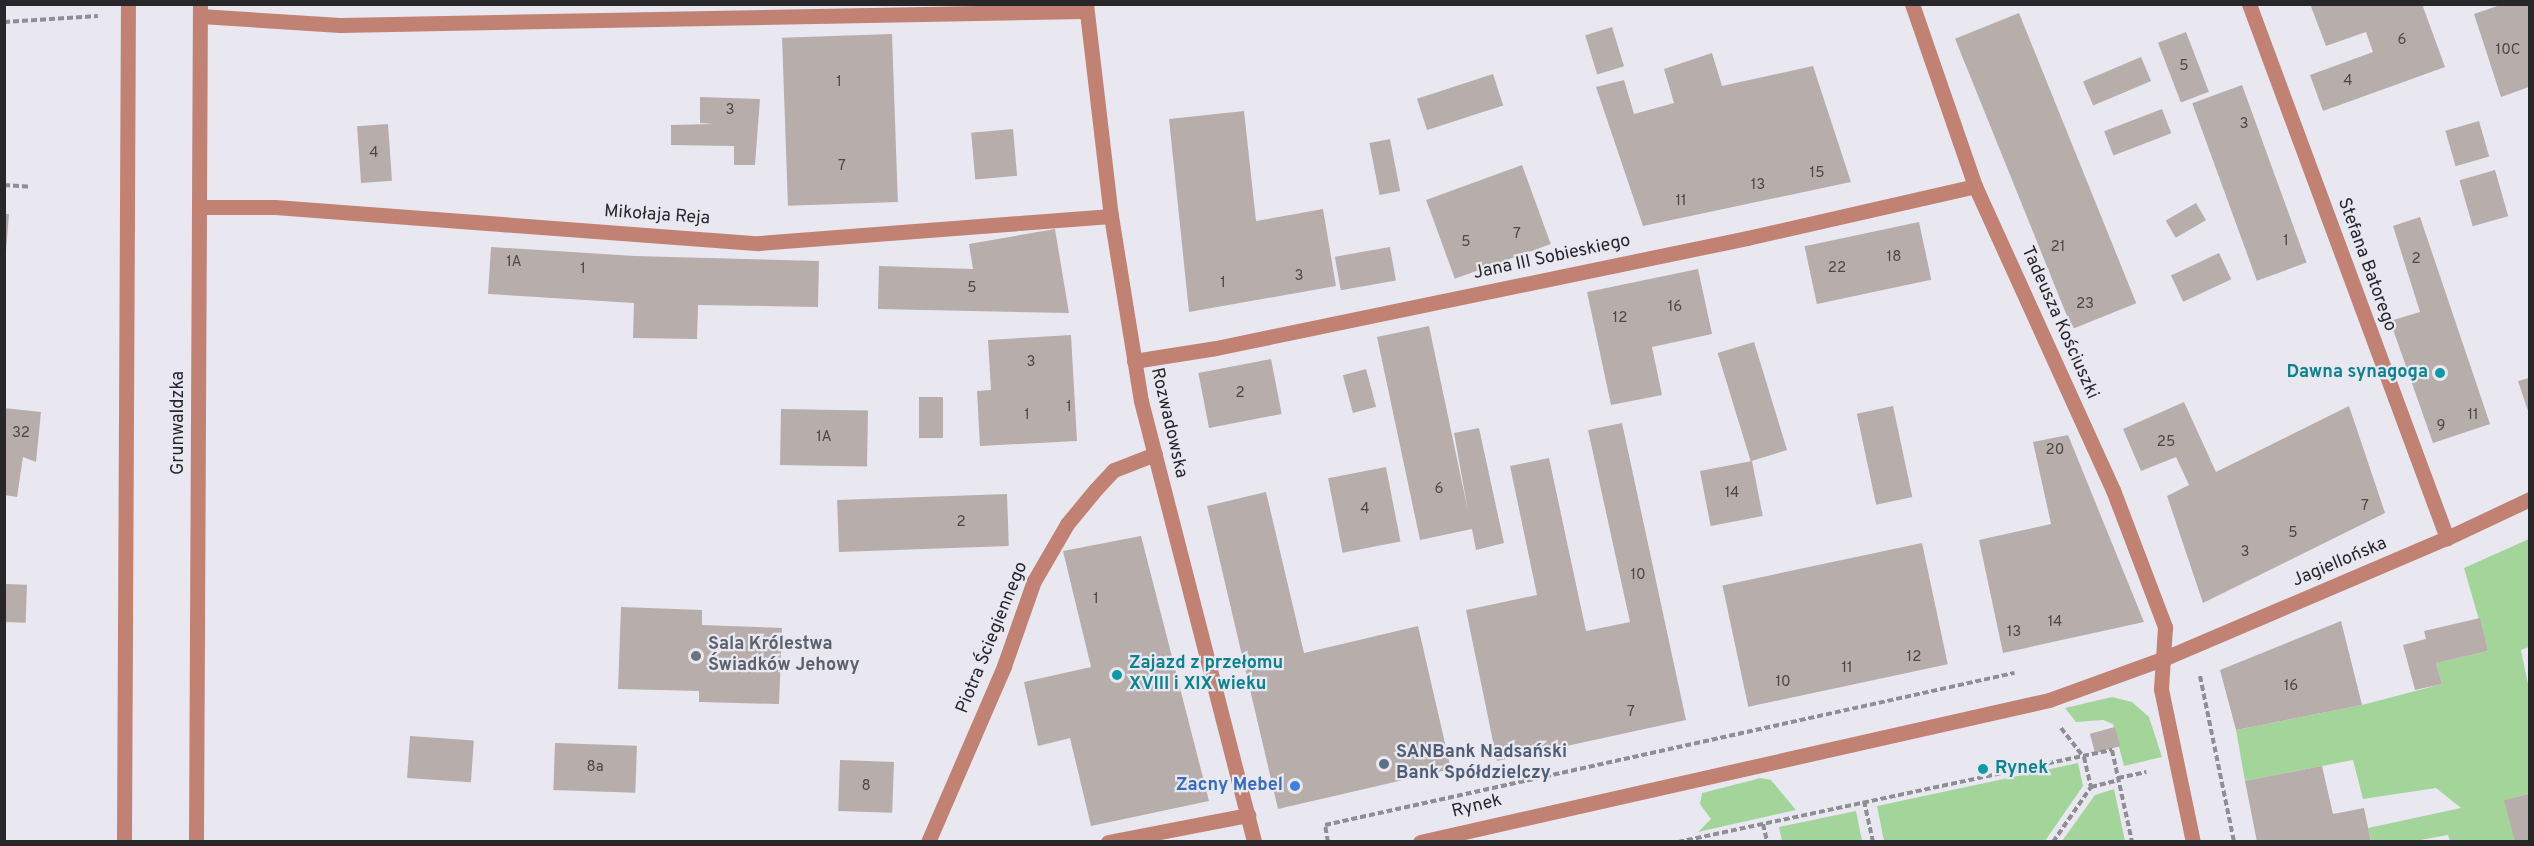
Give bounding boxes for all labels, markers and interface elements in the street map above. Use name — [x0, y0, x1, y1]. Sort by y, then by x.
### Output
house number: 6 — [2398, 32, 2406, 50]
house number: 10C — [2496, 42, 2520, 60]
house number: 5 — [2179, 58, 2189, 76]
house number: 4 — [2343, 73, 2353, 91]
house number: 1 — [836, 74, 842, 92]
house number: 3 — [725, 102, 735, 120]
house number: 3 — [2239, 116, 2249, 134]
house number: 4 — [369, 145, 379, 163]
house number: 7 — [838, 158, 846, 176]
house number: 15 — [1810, 165, 1824, 183]
house number: 13 — [1751, 177, 1765, 195]
house number: 11 — [1675, 193, 1687, 211]
street label: Stefana Batorego — [2332, 195, 2400, 335]
street label: Mikołaja Reja — [603, 202, 711, 230]
house number: 7 — [1513, 226, 1521, 244]
street label: Jana III Sobieskiego — [1471, 231, 1633, 285]
house number: 1 — [2283, 233, 2289, 251]
house number: 5 — [1461, 234, 1471, 252]
house number: 21 — [2051, 239, 2065, 257]
street label: Tadeusza Kościuszki — [2016, 243, 2102, 403]
house number: 18 — [1887, 249, 1901, 267]
house number: 2 — [2411, 251, 2421, 269]
house number: 1A — [506, 254, 522, 272]
house number: 22 — [1828, 260, 1846, 278]
house number: 1 — [580, 261, 586, 279]
house number: 3 — [1294, 268, 1304, 286]
house number: 1 — [1220, 275, 1226, 293]
house number: 5 — [967, 280, 977, 298]
house number: 23 — [2076, 296, 2094, 314]
house number: 16 — [1668, 299, 1682, 317]
house number: 12 — [1613, 310, 1627, 328]
house number: 3 — [1026, 354, 1036, 372]
place label: Dawna synagoga — [2286, 362, 2428, 384]
street label: Rozwadowska — [1145, 366, 1191, 480]
marker: Dawna synagoga — [2433, 366, 2447, 380]
street label: Grunwaldzka — [168, 371, 190, 475]
house number: 2 — [1235, 385, 1245, 403]
house number: 1 — [1066, 399, 1072, 417]
house number: 1 — [1024, 407, 1030, 425]
house number: 11 — [2467, 407, 2479, 425]
house number: 9 — [2437, 418, 2445, 436]
house number: 32 — [12, 425, 30, 443]
house number: 1A — [816, 429, 832, 447]
house number: 25 — [2157, 434, 2175, 452]
house number: 20 — [2046, 442, 2064, 460]
house number: 6 — [1435, 481, 1443, 499]
house number: 14 — [1725, 485, 1739, 503]
house number: 7 — [2361, 498, 2369, 516]
house number: 4 — [1360, 501, 1370, 519]
house number: 2 — [956, 514, 966, 532]
house number: 5 — [2288, 525, 2298, 543]
street label: Jagiellońska — [2289, 533, 2391, 593]
house number: 3 — [2240, 544, 2250, 562]
street label: Piotra Ściegiennego — [953, 559, 1033, 717]
house number: 10 — [1630, 567, 1646, 585]
house number: 1 — [1093, 591, 1099, 609]
house number: 14 — [2048, 614, 2062, 632]
house number: 13 — [2007, 624, 2021, 642]
place label: Sala Królestwa Świadków Jehowy — [708, 635, 860, 678]
marker: Sala Królestwa Świadków Jehowy — [689, 649, 703, 663]
house number: 12 — [1907, 649, 1921, 667]
place label: Zajazd z przełomu XVIII i XIX wieku — [1129, 654, 1283, 696]
house number: 11 — [1841, 660, 1853, 678]
marker: Zajazd z przełomu XVIII i XIX wieku — [1110, 668, 1124, 682]
house number: 10 — [1775, 674, 1791, 692]
house number: 16 — [2284, 678, 2298, 696]
house number: 7 — [1627, 704, 1635, 722]
place label: SANBank Nadsański Bank Spółdzielczy — [1396, 743, 1567, 786]
marker: SANBank Nadsański Bank Spółdzielczy — [1377, 757, 1391, 771]
place label: Rynek — [1995, 758, 2048, 780]
house number: 8a — [586, 759, 604, 777]
marker: Rynek — [1976, 762, 1990, 776]
place label: Zacny Mebel — [1176, 775, 1283, 797]
house number: 8 — [861, 778, 871, 796]
marker: Zacny Mebel — [1288, 779, 1302, 793]
street label: Rynek — [1450, 790, 1504, 824]

